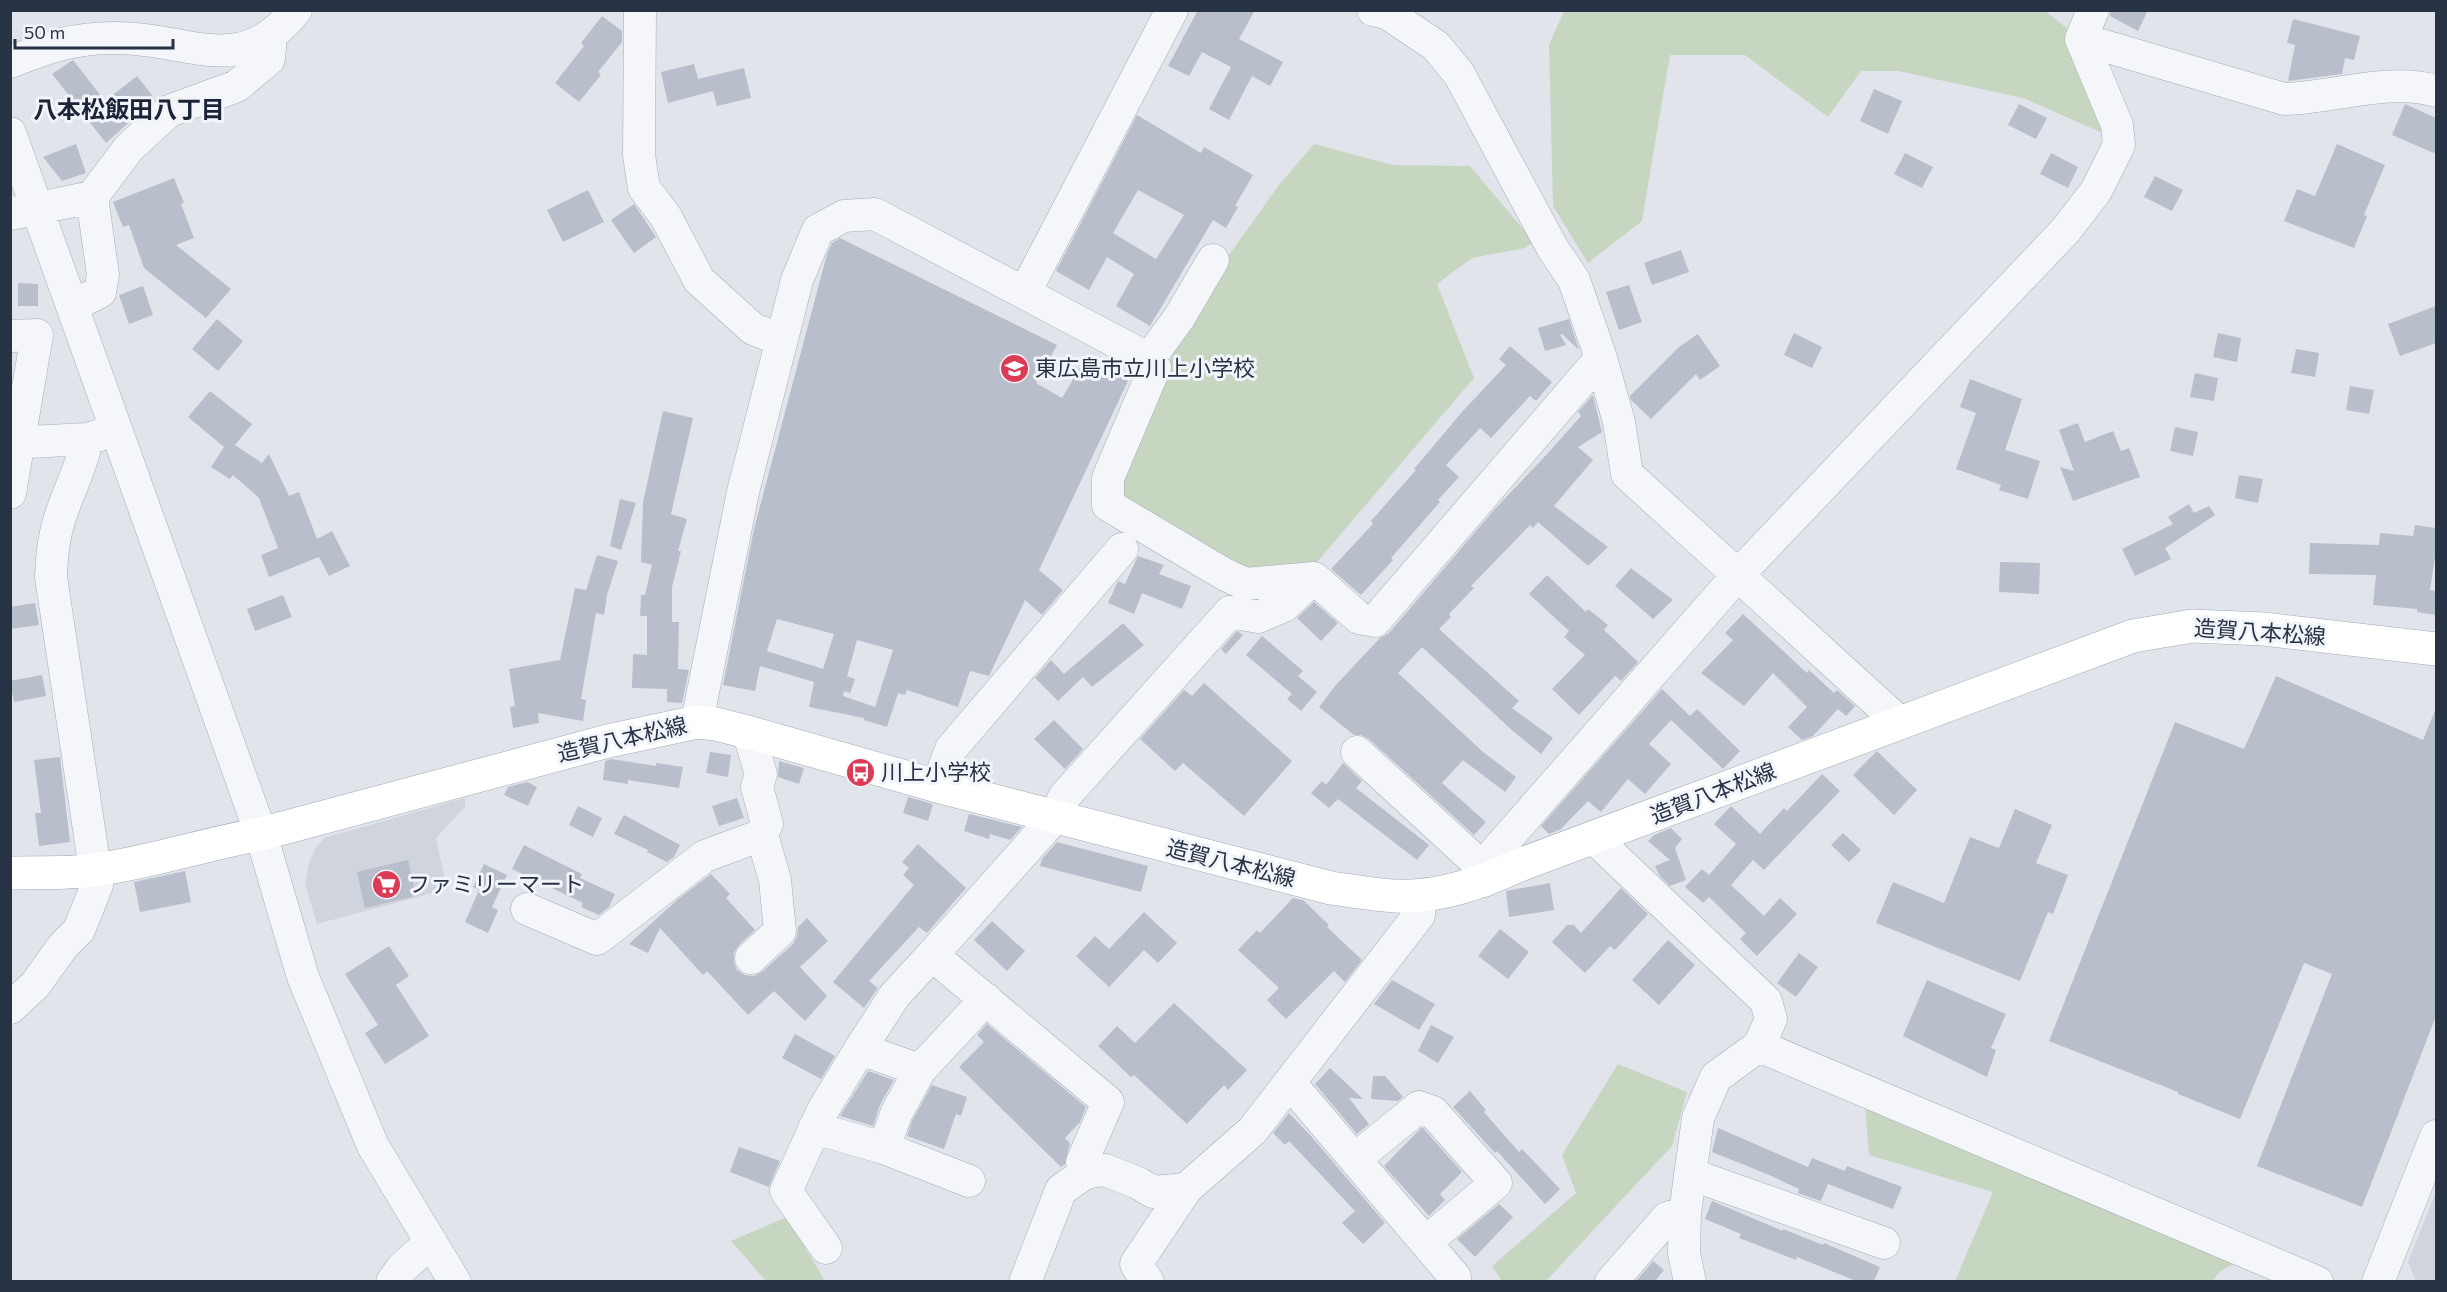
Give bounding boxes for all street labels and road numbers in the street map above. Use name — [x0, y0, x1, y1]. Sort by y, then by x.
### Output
street label: 造賀八本松線 — [2193, 613, 2327, 650]
street label: 造賀八本松線 — [555, 711, 689, 767]
street label: 造賀八本松線 — [1646, 756, 1779, 829]
street label: 造賀八本松線 — [1164, 833, 1298, 892]

